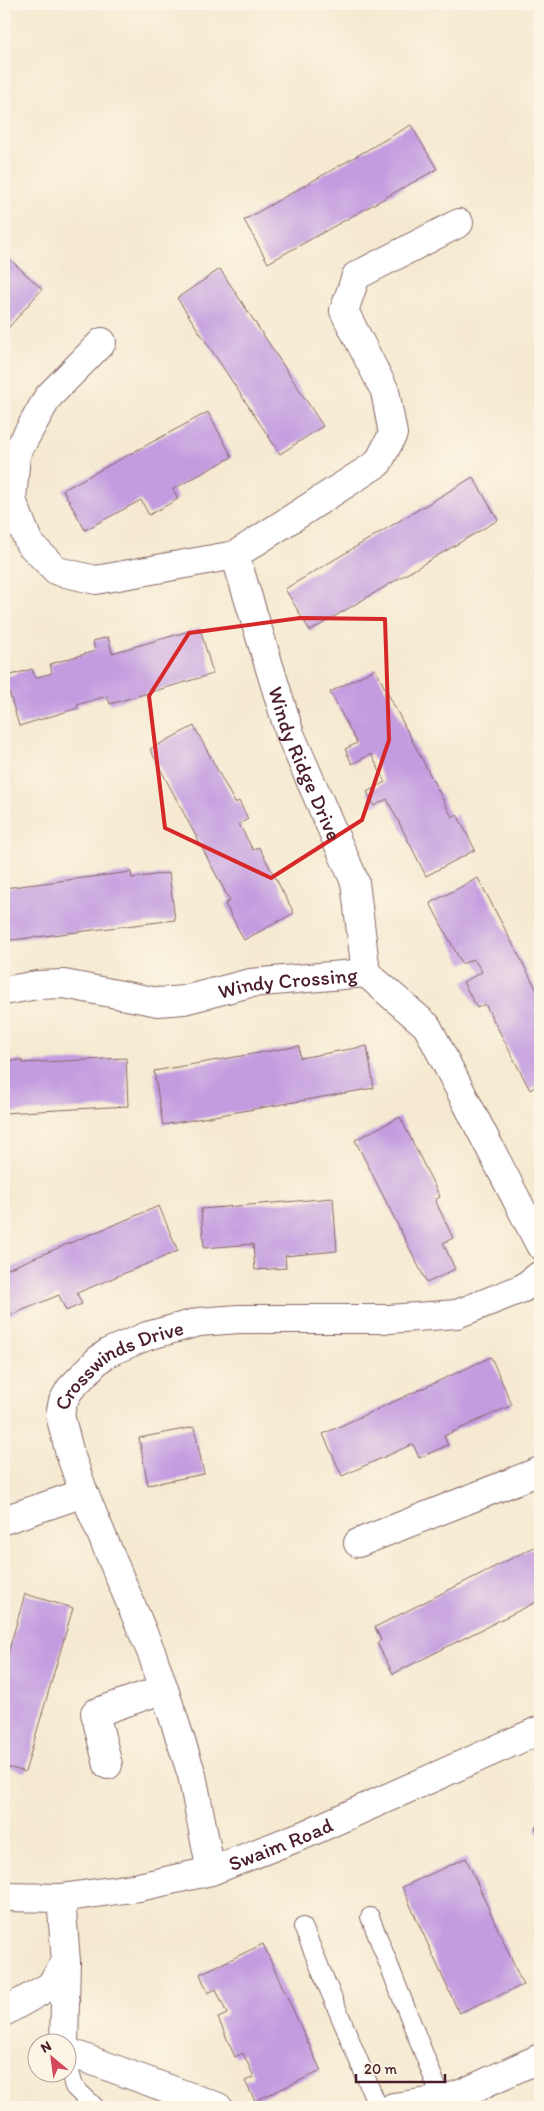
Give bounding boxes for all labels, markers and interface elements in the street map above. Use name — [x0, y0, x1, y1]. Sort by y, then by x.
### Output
street label: Windy Ridge Drive — [264, 683, 348, 844]
street label: Windy Crossing — [215, 961, 359, 1003]
street label: Crosswinds Drive — [49, 1314, 186, 1412]
street label: Swaim Road — [225, 1811, 337, 1876]
north arrow — [28, 2034, 78, 2084]
text: N — [38, 2037, 54, 2057]
scale bar — [356, 2051, 445, 2083]
text: 20 m — [364, 2060, 398, 2078]

